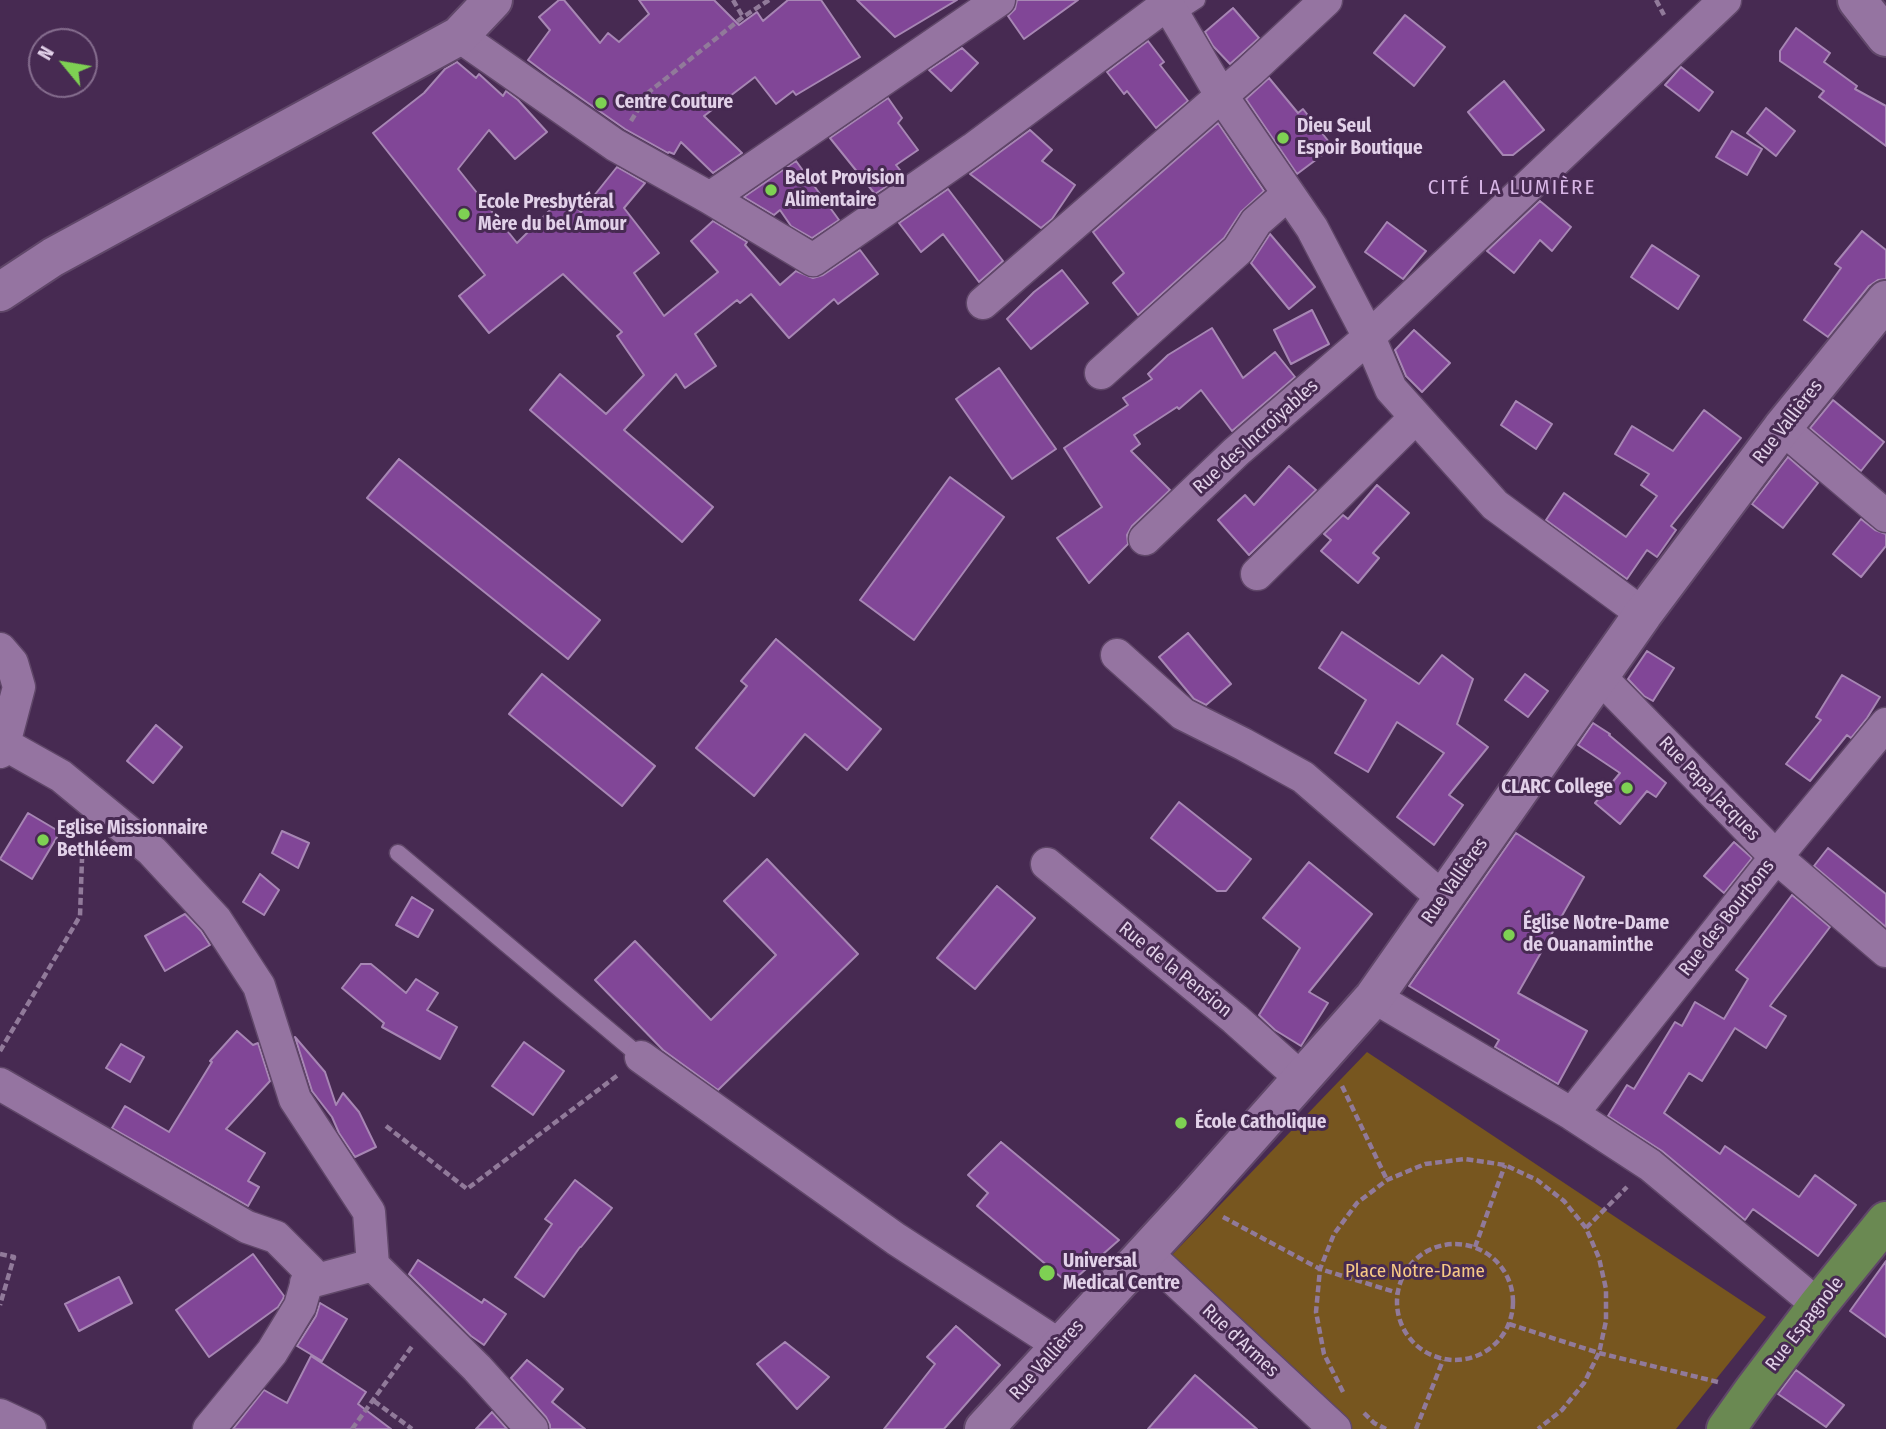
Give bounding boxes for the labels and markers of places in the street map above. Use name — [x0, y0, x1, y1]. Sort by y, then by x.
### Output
place label: Centre Couture — [615, 92, 733, 114]
marker: Centre Couture — [593, 95, 609, 111]
place label: Dieu Seul Espoir Boutique — [1297, 116, 1423, 160]
marker: Dieu Seul Espoir Boutique — [1275, 130, 1291, 146]
place label: Belot Provision Alimentaire — [785, 168, 905, 212]
marker: Belot Provision Alimentaire — [763, 182, 779, 198]
place label: Ecole Presbytéral Mère du bel Amour — [478, 192, 626, 236]
marker: Ecole Presbytéral Mère du bel Amour — [456, 206, 472, 222]
place label: CLARC College — [1501, 777, 1613, 799]
marker: CLARC College — [1619, 780, 1635, 796]
place label: Eglise Missionnaire Bethléem — [57, 818, 208, 862]
marker: Eglise Missionnaire Bethléem — [35, 832, 51, 848]
place label: Église Notre-Dame de Ouanaminthe — [1523, 913, 1669, 957]
marker: Église Notre-Dame de Ouanaminthe — [1501, 927, 1517, 943]
place label: École Catholique — [1195, 1112, 1326, 1134]
marker: École Catholique — [1173, 1115, 1189, 1131]
place label: Universal Medical Centre — [1063, 1251, 1180, 1295]
marker: Universal Medical Centre — [1037, 1263, 1057, 1283]

